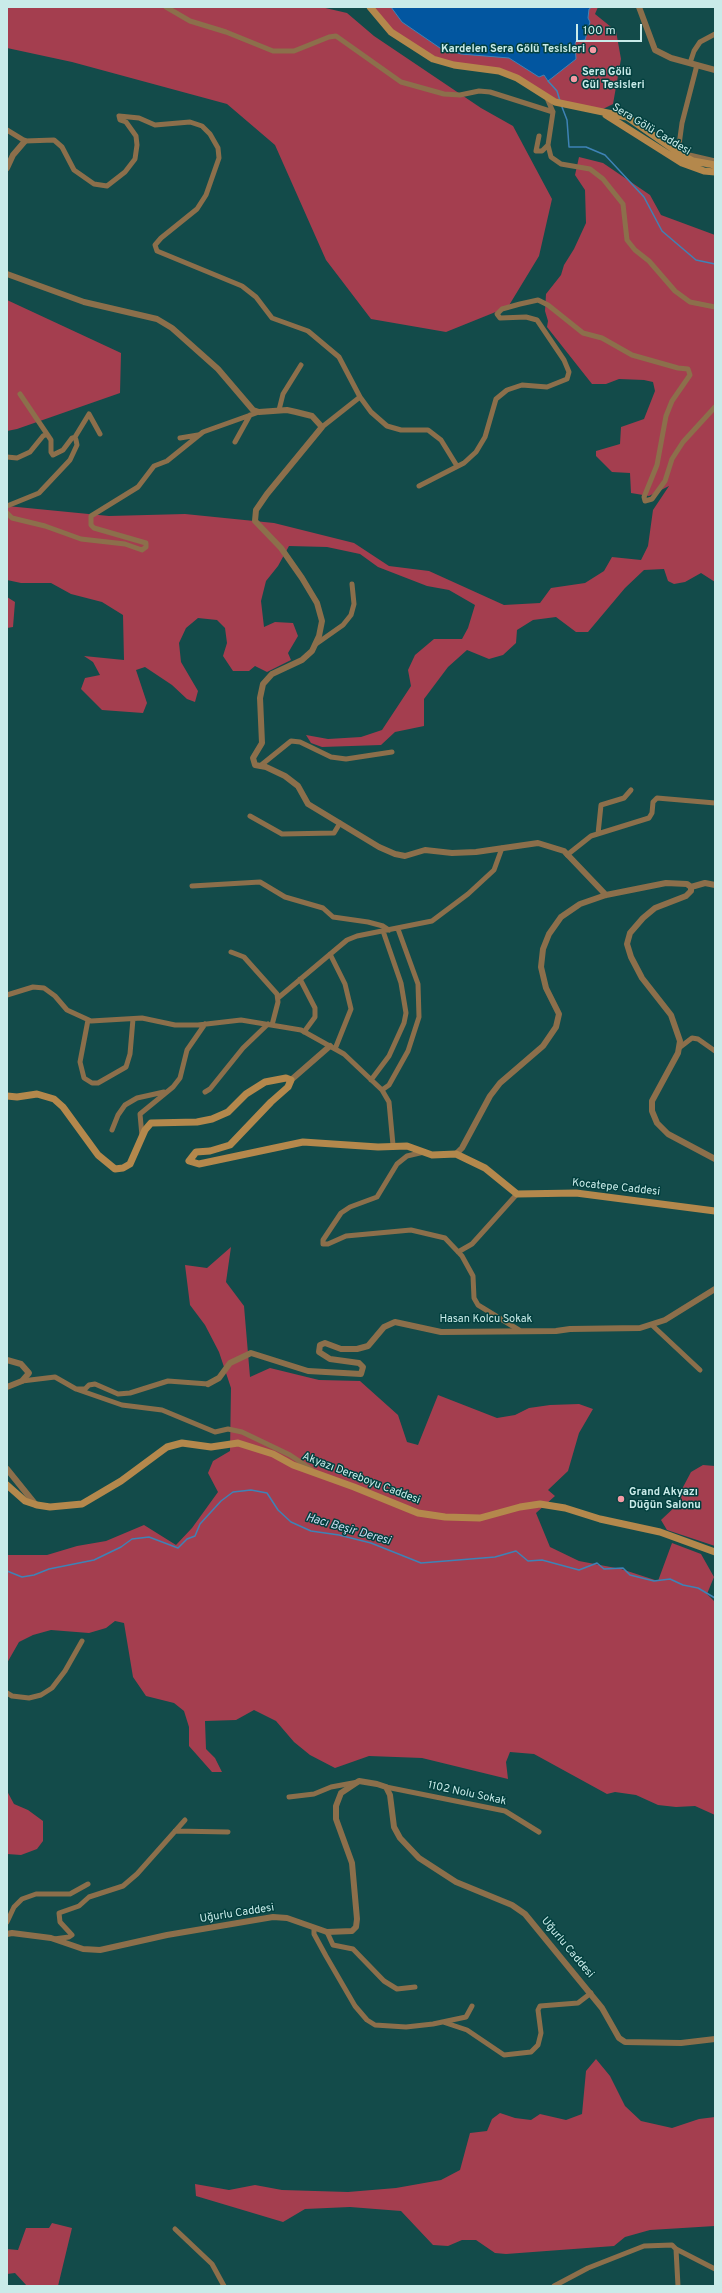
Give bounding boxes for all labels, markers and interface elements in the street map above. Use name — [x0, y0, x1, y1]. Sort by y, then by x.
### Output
scale bar — [578, 16, 644, 42]
text: 100 m — [583, 23, 616, 39]
place label: Kardelen Sera Gölü Tesisleri — [441, 43, 585, 57]
marker: Kardelen Sera Gölü Tesisleri — [588, 45, 598, 55]
place label: Sera Gölü Gül Tesisleri — [582, 66, 645, 92]
marker: Sera Gölü Gül Tesisleri — [569, 74, 579, 84]
street label: Sera Gölü Caddesi — [609, 101, 693, 159]
street label: Kocatepe Caddesi — [571, 1177, 661, 1199]
street label: Hasan Kolcu Sokak — [440, 1313, 532, 1327]
street label: Akyazı Dereboyu Caddesi — [300, 1450, 422, 1508]
place label: Grand Akyazı Düğün Salonu — [629, 1486, 701, 1512]
marker: Grand Akyazı Düğün Salonu — [616, 1494, 626, 1504]
water label: Hacı Beşir Deresi — [304, 1511, 392, 1549]
street label: 1102 Nolu Sokak — [427, 1779, 507, 1809]
street label: Uğurlu Caddesi — [199, 1902, 275, 1926]
street label: Uğurlu Caddesi — [538, 1915, 596, 1981]

